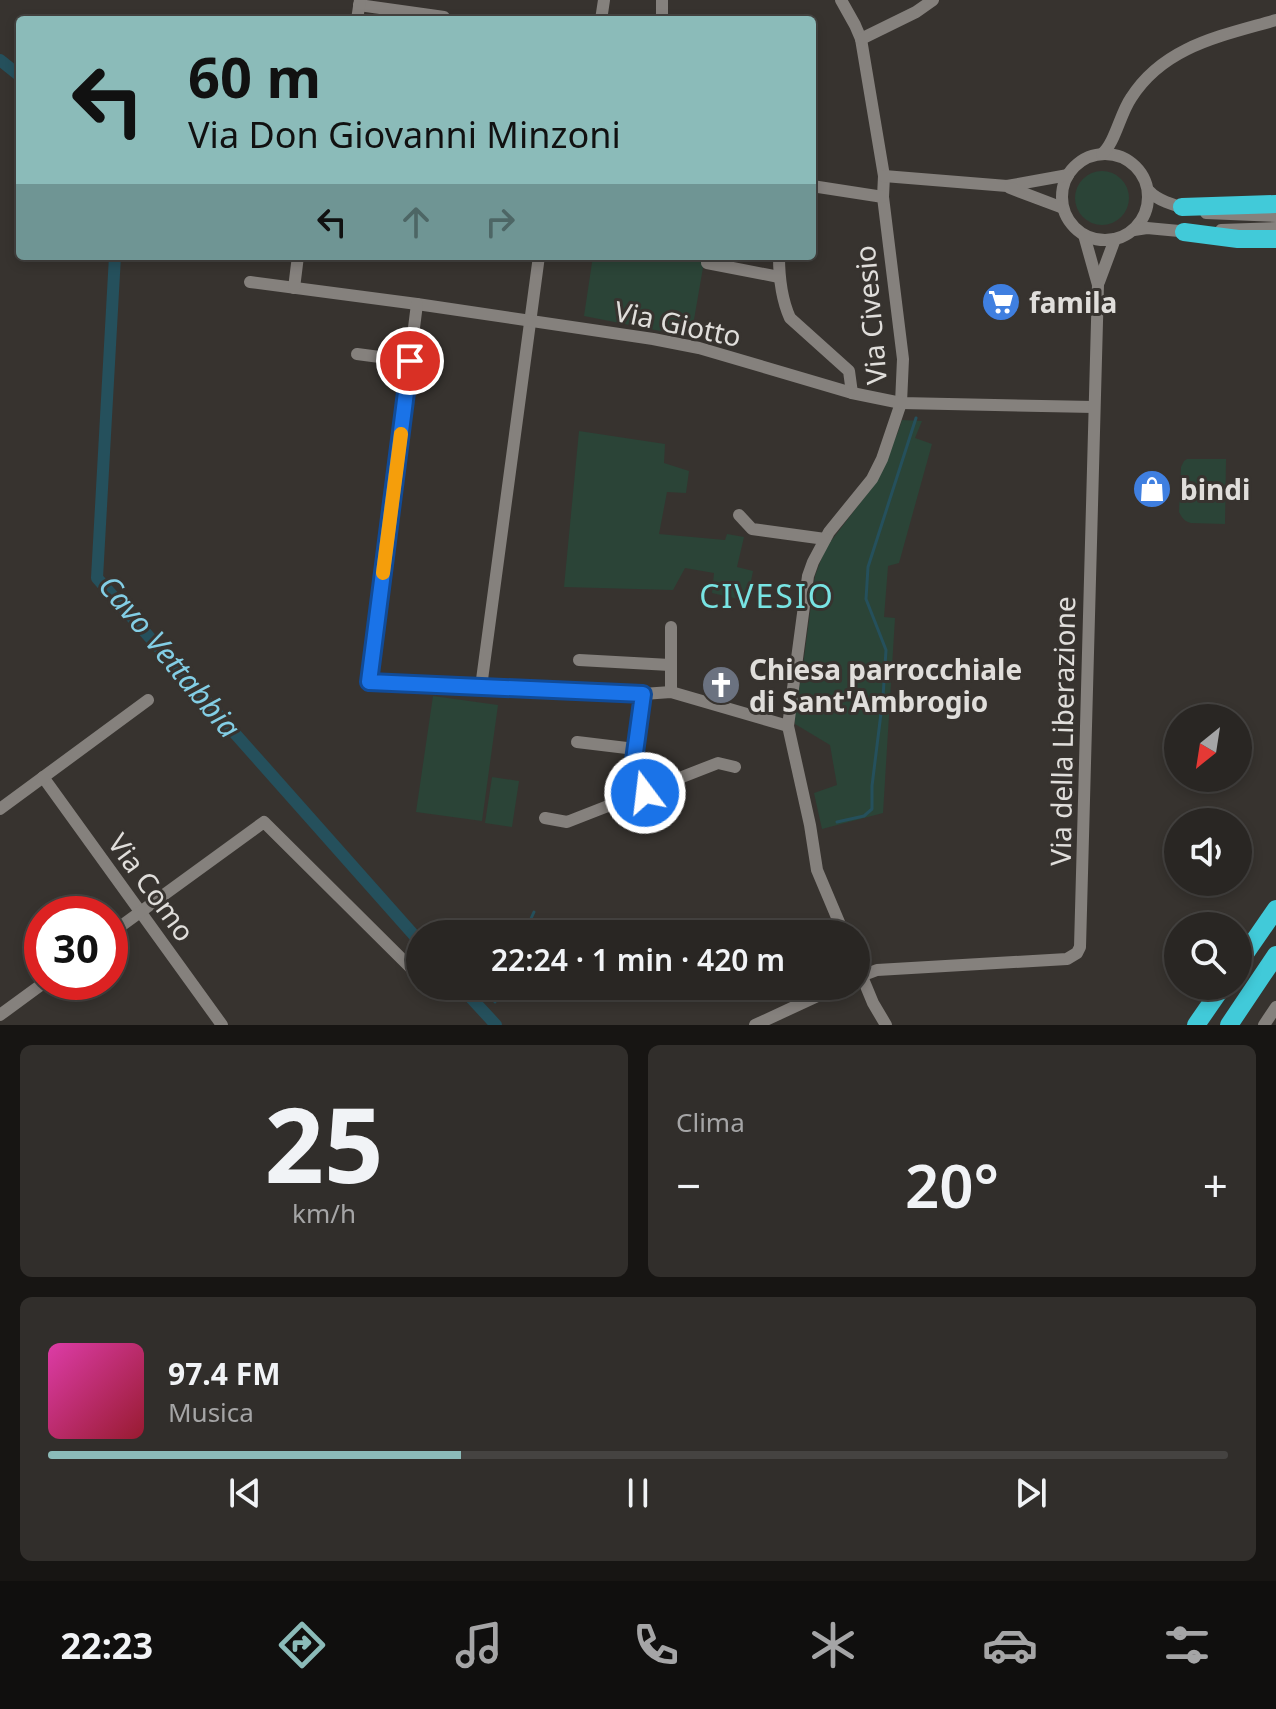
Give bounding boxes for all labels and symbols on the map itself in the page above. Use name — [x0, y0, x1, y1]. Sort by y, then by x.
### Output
street label: Via Civesio — [845, 244, 895, 386]
supermarket icon: famila — [980, 281, 1022, 323]
place label: famila — [1029, 283, 1117, 321]
street label: Via Giotto — [611, 291, 745, 355]
pin — [376, 327, 444, 395]
shop icon: bindi — [1131, 468, 1173, 510]
place label: bindi — [1180, 470, 1250, 508]
water label: Cavo Vettabbia — [90, 566, 250, 746]
district label: CIVESIO — [699, 574, 835, 617]
street label: Via della Liberazione — [1041, 596, 1083, 866]
place label: Chiesa parrocchiale di Sant'Ambrogio — [749, 650, 1022, 720]
church icon: Chiesa parrocchiale di Sant'Ambrogio — [700, 664, 742, 706]
north arrow — [1164, 704, 1252, 792]
position arrow — [603, 751, 687, 835]
street label: Via Como — [100, 825, 204, 949]
speed limit sign: 30 — [24, 896, 128, 1000]

